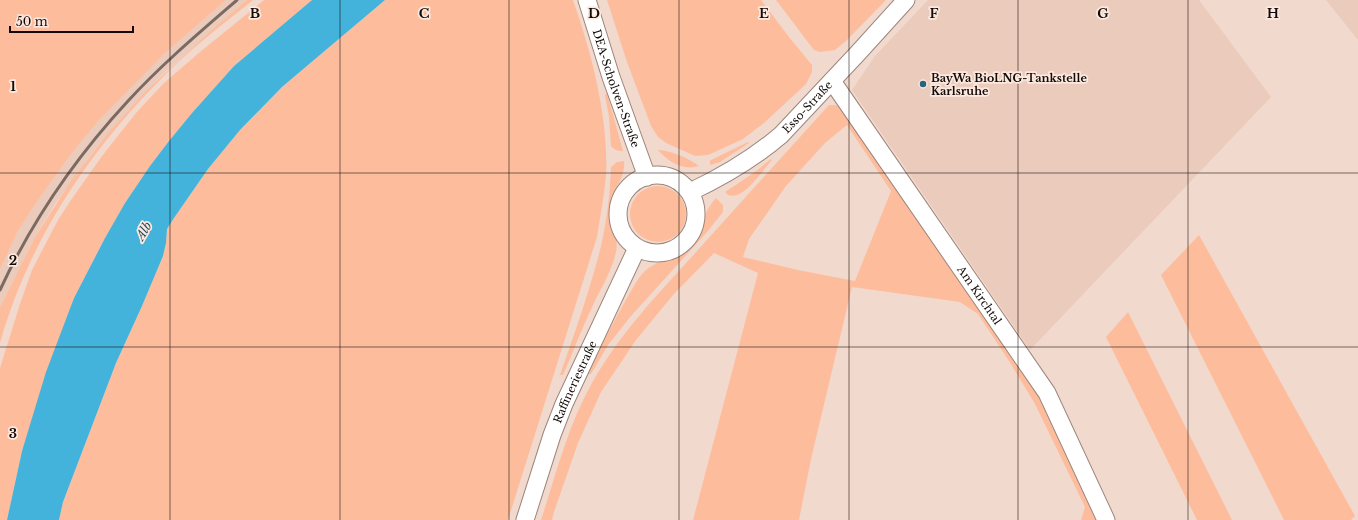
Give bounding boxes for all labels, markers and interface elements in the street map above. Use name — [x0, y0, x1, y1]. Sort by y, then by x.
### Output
text: B — [250, 5, 260, 22]
text: C — [419, 5, 430, 22]
text: D — [588, 5, 600, 22]
text: E — [759, 5, 769, 22]
text: F — [930, 5, 939, 22]
text: G — [1097, 5, 1109, 22]
text: H — [1267, 5, 1279, 22]
scale bar — [10, 8, 133, 34]
text: 50 m — [16, 14, 48, 29]
street label: DEA-Scholven-Straße — [590, 27, 643, 149]
place label: BayWa BioLNG-Tankstelle Karlsruhe — [931, 71, 1087, 98]
text: 1 — [10, 78, 16, 95]
street label: Esso-Straße — [779, 78, 835, 136]
marker: BayWa BioLNG-Tankstelle Karlsruhe — [918, 79, 928, 89]
water label: Alb — [131, 219, 155, 244]
text: 2 — [9, 252, 17, 269]
street label: Am Kirchtal — [954, 262, 1005, 328]
street label: Raffineriestraße — [550, 338, 600, 425]
text: 3 — [9, 425, 17, 442]

